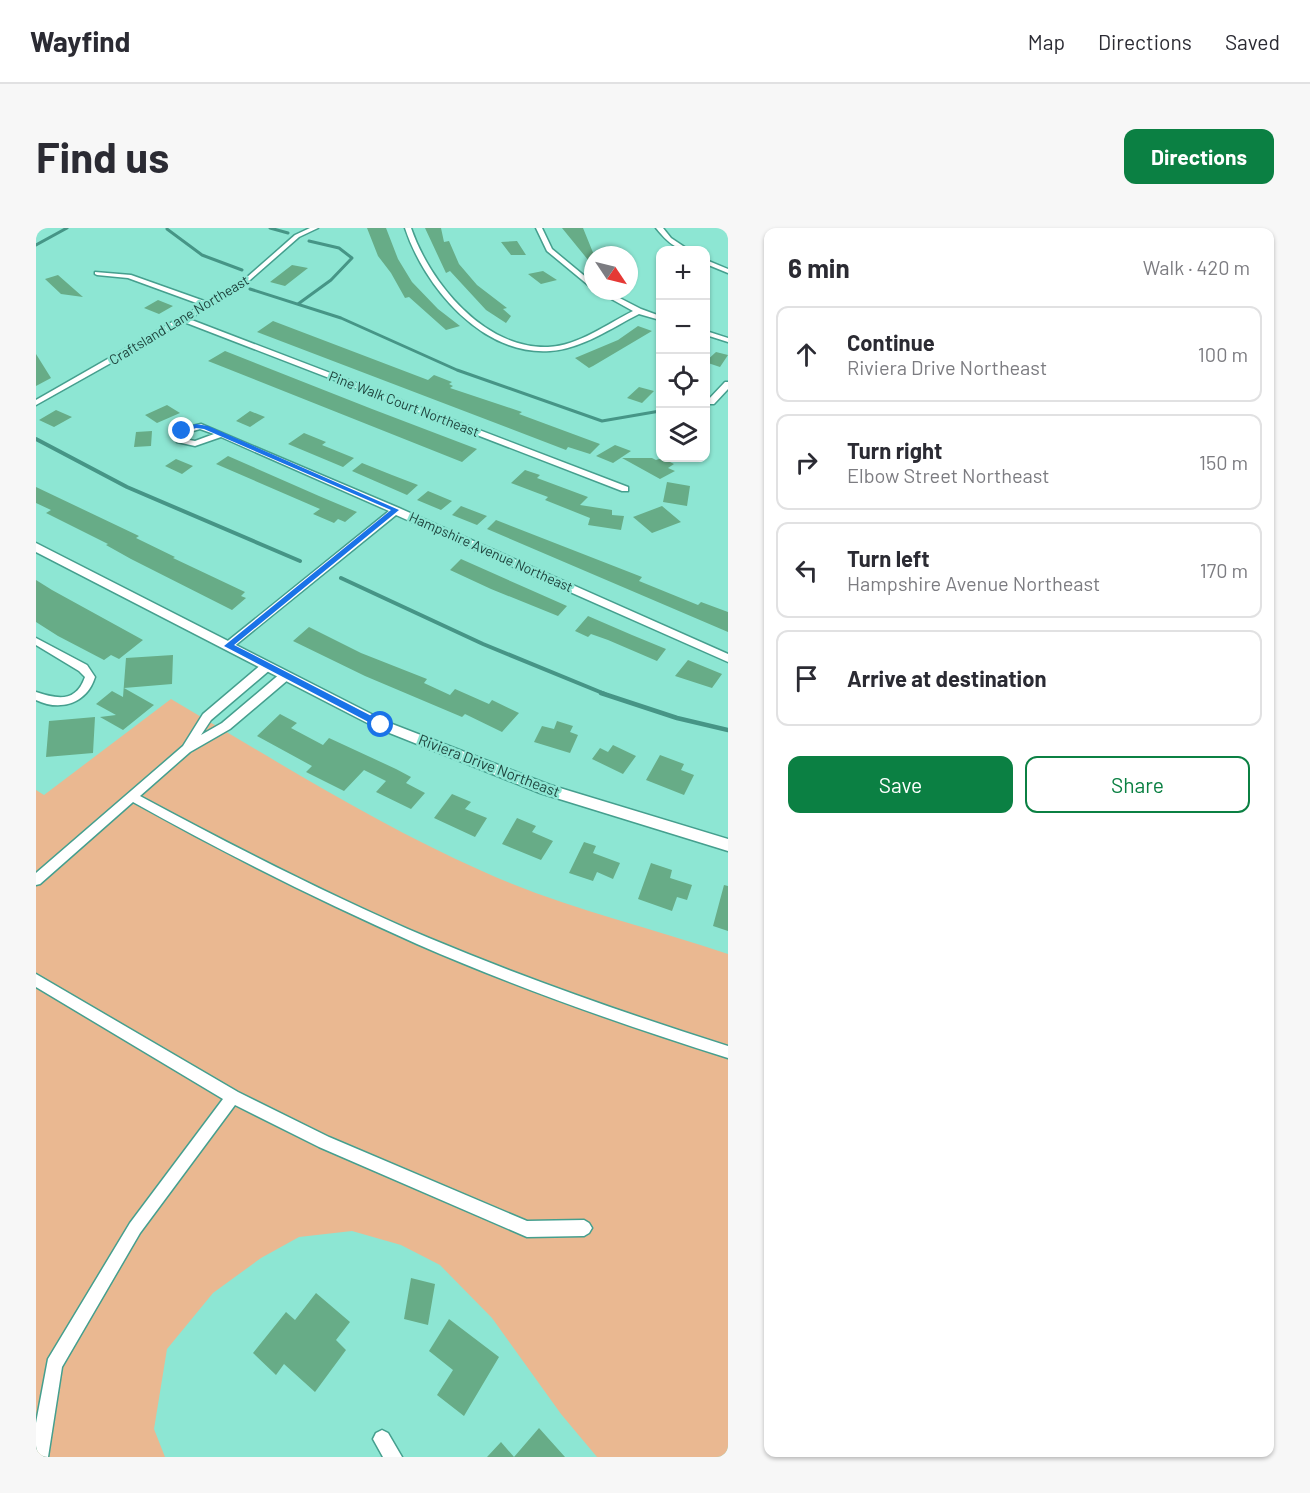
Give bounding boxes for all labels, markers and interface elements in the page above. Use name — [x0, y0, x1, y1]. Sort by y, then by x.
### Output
text: Wayfind — [30, 24, 130, 58]
text: Map — [1028, 29, 1065, 54]
text: Directions — [1098, 29, 1192, 54]
text: Saved — [1225, 29, 1280, 54]
button: Directions — [1124, 129, 1274, 184]
text: Find us — [36, 131, 169, 181]
north arrow — [584, 246, 638, 300]
map controls — [656, 246, 710, 462]
button: + — [656, 246, 710, 300]
text: 6 min — [788, 252, 850, 283]
text: Walk · 420 m — [1143, 255, 1250, 279]
street label: Craftsland Lane Northeast — [106, 271, 252, 368]
button: − — [656, 300, 710, 354]
text: Continue — [847, 329, 935, 355]
icon: ahead — [790, 338, 823, 371]
text: 100 m — [1198, 342, 1248, 366]
button: locate — [656, 354, 710, 408]
text: Riviera Drive Northeast — [847, 355, 1047, 379]
street label: Pine Walk Court Northeast — [327, 367, 482, 440]
button: layers — [656, 408, 710, 462]
route end — [168, 417, 194, 443]
text: Turn right — [847, 437, 942, 463]
icon: right — [790, 446, 823, 479]
text: 150 m — [1199, 450, 1248, 474]
text: Elbow Street Northeast — [847, 463, 1050, 487]
street label: Hampshire Avenue Northeast — [407, 508, 576, 595]
text: Turn left — [847, 545, 930, 571]
icon: left — [790, 554, 823, 587]
text: 170 m — [1200, 558, 1248, 582]
text: Hampshire Avenue Northeast — [847, 571, 1100, 595]
icon: arrive — [790, 662, 823, 695]
text: Arrive at destination — [847, 665, 1046, 691]
route start — [367, 711, 393, 737]
street label: Riviera Drive Northeast — [416, 730, 563, 800]
button: Save — [788, 756, 1013, 813]
button: Share — [1025, 756, 1250, 813]

